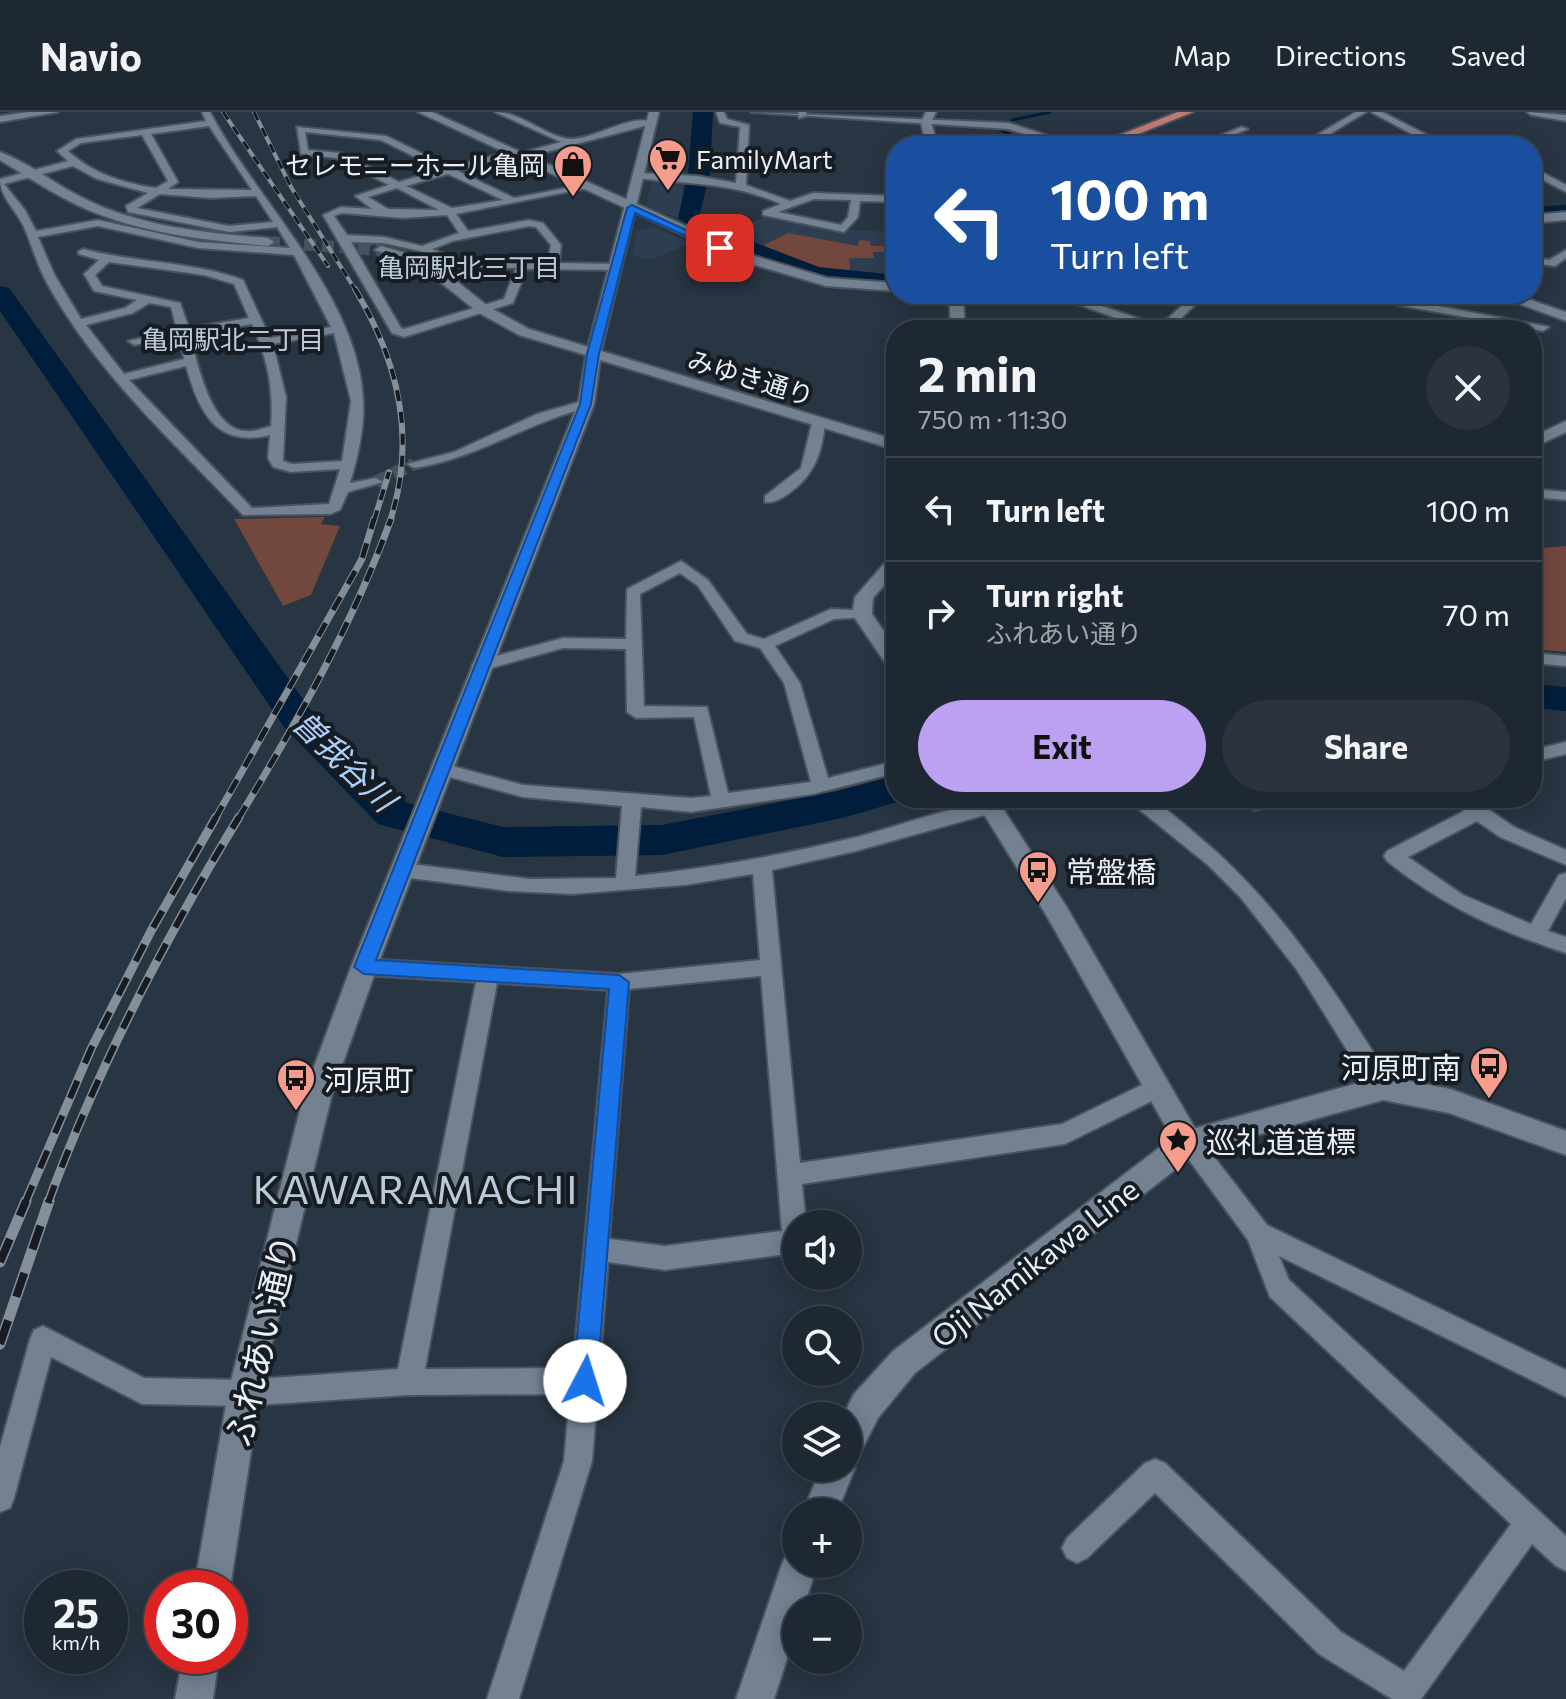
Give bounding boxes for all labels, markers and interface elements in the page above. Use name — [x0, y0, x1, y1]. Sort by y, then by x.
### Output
text: Navio — [40, 32, 142, 79]
text: Map — [1173, 38, 1231, 72]
text: Directions — [1275, 38, 1406, 72]
text: Saved — [1450, 38, 1526, 72]
supermarket icon: FamilyMart — [647, 137, 689, 192]
shop icon: セレモニーホール亀岡 — [552, 143, 594, 198]
place label: FamilyMart — [696, 143, 833, 174]
place label: セレモニーホール亀岡 — [285, 149, 545, 180]
text: 100 m — [1050, 163, 1209, 232]
icon: left — [918, 168, 1022, 272]
pin — [686, 214, 754, 282]
icon: arrive — [698, 226, 742, 270]
text: Turn left — [1050, 232, 1189, 276]
district label: 亀岡駅北三丁目 — [378, 251, 560, 282]
district label: 亀岡駅北二丁目 — [142, 323, 324, 354]
street label: みゆき通り — [684, 343, 818, 411]
text: 2 min — [918, 343, 1038, 402]
button: close — [1426, 346, 1510, 430]
text: 750 m · 11:30 — [918, 403, 1067, 434]
icon: left — [918, 487, 962, 531]
text: Turn left — [986, 491, 1105, 528]
text: 100 m — [1426, 491, 1510, 528]
text: Turn right — [986, 576, 1123, 613]
icon: right — [918, 591, 962, 635]
text: 70 m — [1443, 595, 1510, 632]
text: ふれあい通り — [986, 617, 1142, 648]
button: Exit — [918, 700, 1206, 792]
button: Share — [1222, 700, 1510, 792]
water label: 曽我谷川 — [285, 701, 407, 821]
bus stop icon: 常盤橋 — [1017, 849, 1059, 904]
place label: 常盤橋 — [1066, 852, 1156, 889]
bus stop icon: 河原町南 — [1468, 1045, 1510, 1100]
place label: 河原町南 — [1341, 1048, 1461, 1085]
bus stop icon: 河原町 — [275, 1057, 317, 1112]
place label: 河原町 — [324, 1060, 414, 1097]
place icon: 巡礼道道標 — [1157, 1119, 1199, 1174]
place label: 巡礼道道標 — [1206, 1122, 1356, 1159]
district label: KAWARAMACHI — [253, 1163, 579, 1212]
street label: Oji Namikawa Line — [923, 1170, 1145, 1354]
map controls — [782, 1210, 862, 1674]
button: sound — [782, 1210, 862, 1290]
street label: ふれあい通り — [214, 1230, 306, 1450]
button: search — [782, 1306, 862, 1386]
position arrow — [543, 1339, 627, 1423]
button: layers — [782, 1402, 862, 1482]
button: + — [782, 1498, 862, 1578]
speed limit sign: 30 — [144, 1570, 248, 1674]
text: 25 — [53, 1587, 99, 1636]
button: − — [782, 1594, 862, 1674]
text: km/h — [52, 1630, 100, 1654]

